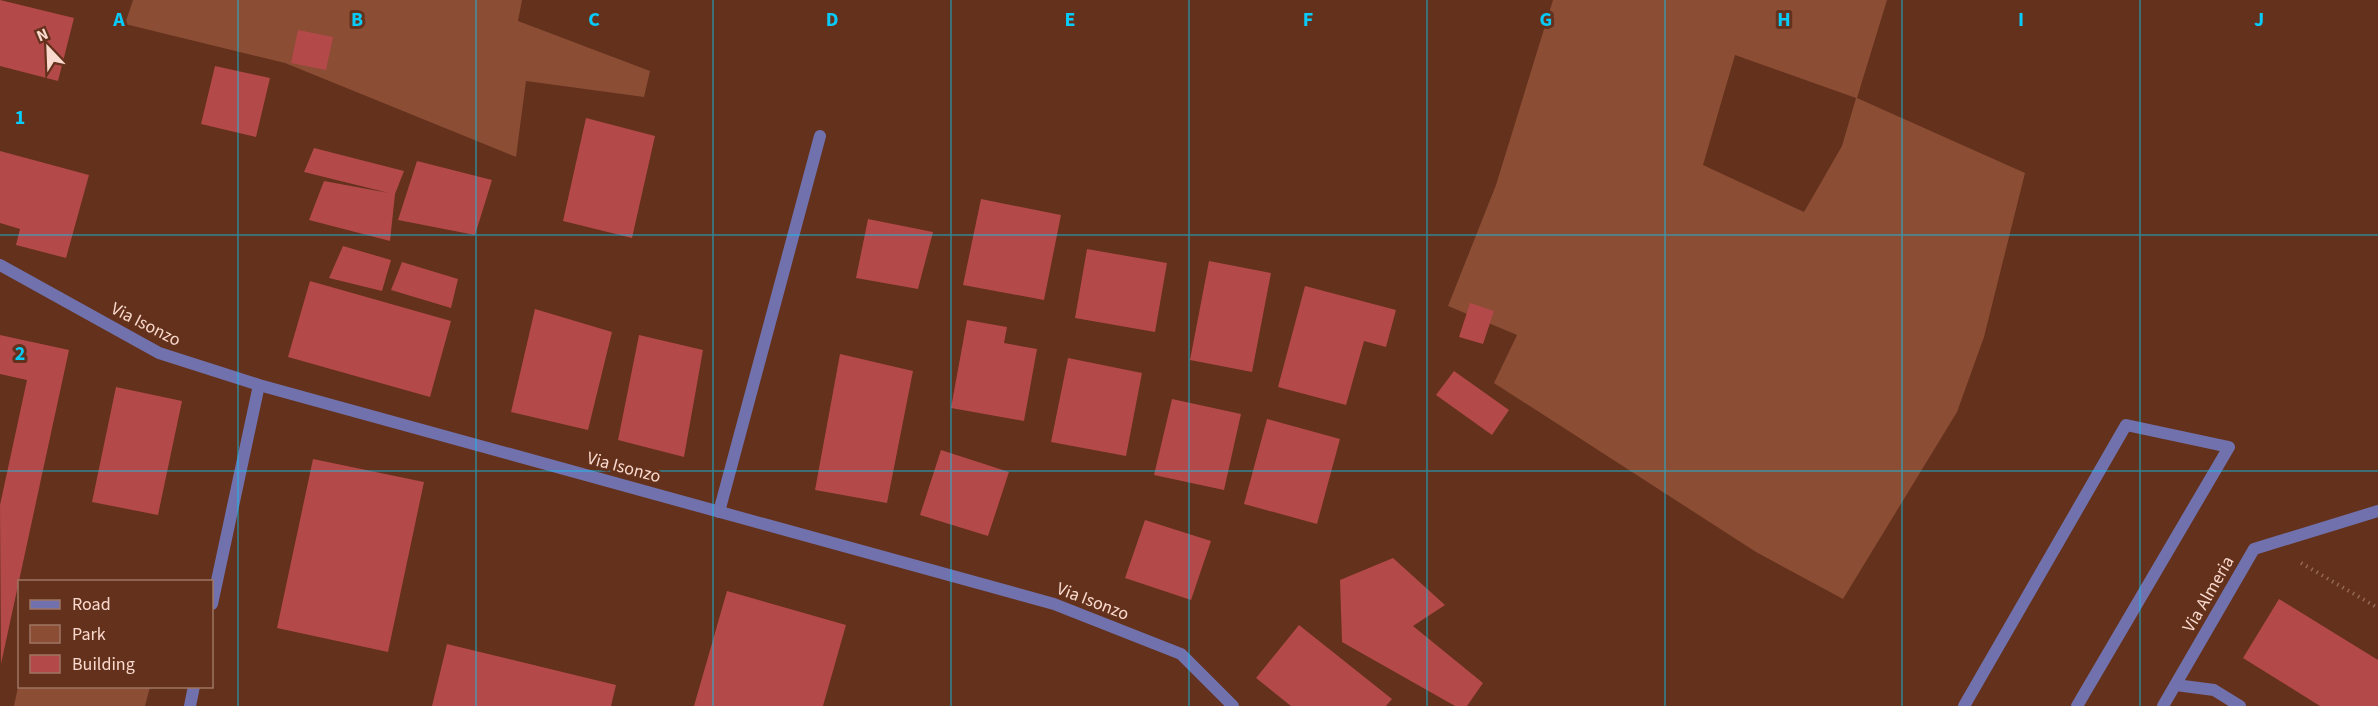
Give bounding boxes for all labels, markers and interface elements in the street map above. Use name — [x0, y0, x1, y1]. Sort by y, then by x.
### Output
text: A — [112, 6, 125, 34]
text: B — [351, 6, 363, 34]
text: C — [588, 6, 600, 34]
text: D — [826, 6, 838, 34]
text: E — [1065, 6, 1075, 34]
text: F — [1303, 6, 1313, 34]
text: G — [1540, 6, 1552, 34]
text: H — [1777, 6, 1791, 34]
text: I — [2018, 6, 2024, 34]
text: J — [2254, 6, 2264, 34]
north arrow — [18, 18, 78, 78]
text: N — [33, 23, 52, 47]
text: 1 — [15, 104, 25, 132]
street label: Via Isonzo — [106, 296, 185, 353]
text: 2 — [15, 340, 25, 368]
street label: Via Isonzo — [584, 446, 664, 489]
street label: Via Almeria — [2177, 551, 2240, 637]
street label: Via Isonzo — [1053, 576, 1133, 627]
legend — [18, 580, 213, 688]
text: Road — [72, 592, 111, 617]
text: Park — [72, 622, 106, 647]
text: Building — [72, 652, 135, 677]

